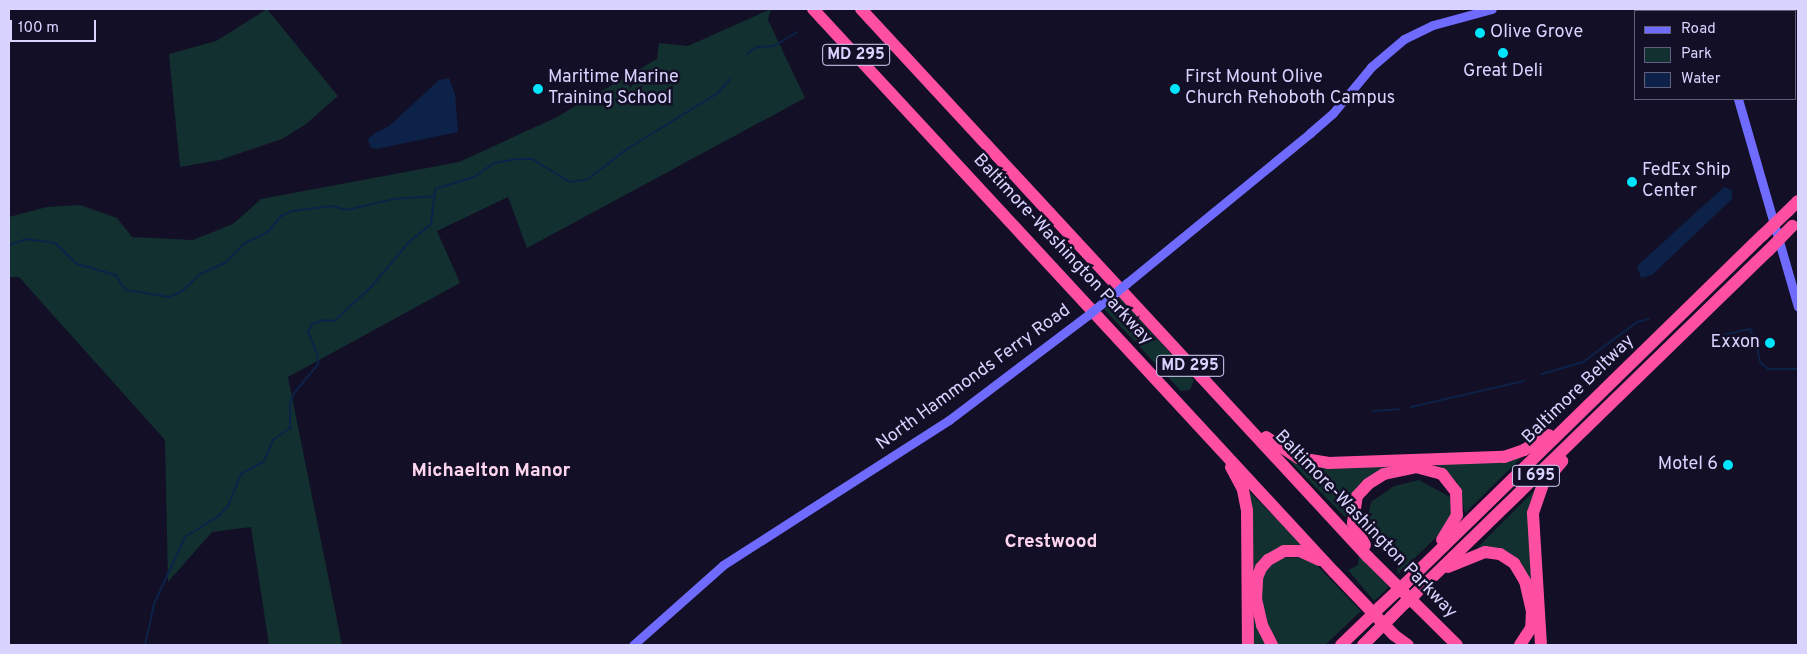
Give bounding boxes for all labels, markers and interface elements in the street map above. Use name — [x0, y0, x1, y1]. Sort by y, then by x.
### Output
scale bar — [12, 10, 99, 42]
legend — [1634, 10, 1797, 100]
text: 100 m — [18, 19, 59, 38]
text: Road — [1681, 20, 1716, 39]
place label: Olive Grove — [1490, 22, 1583, 44]
marker: Olive Grove — [1474, 27, 1486, 39]
road number: MD 295 — [821, 42, 891, 68]
text: Park — [1681, 45, 1712, 64]
marker: Great Deli — [1497, 47, 1509, 59]
place label: Great Deli — [1463, 61, 1543, 83]
place label: Maritime Marine Training School — [548, 68, 679, 110]
place label: First Mount Olive Church Rehoboth Campus — [1185, 68, 1395, 110]
text: Water — [1681, 70, 1720, 89]
marker: Maritime Marine Training School — [532, 83, 544, 95]
marker: First Mount Olive Church Rehoboth Campus — [1169, 83, 1181, 95]
street label: Baltimore-Washington Parkway — [968, 150, 1156, 350]
place label: FedEx Ship Center — [1642, 161, 1731, 203]
marker: FedEx Ship Center — [1626, 176, 1638, 188]
street label: North Hammonds Ferry Road — [873, 300, 1075, 456]
street label: Baltimore Beltway — [1518, 331, 1640, 449]
place label: Exxon — [1711, 332, 1760, 354]
marker: Exxon — [1764, 337, 1776, 349]
road number: MD 295 — [1155, 352, 1225, 380]
street label: Baltimore-Washington Parkway — [1269, 426, 1461, 624]
place label: Motel 6 — [1658, 454, 1718, 476]
marker: Motel 6 — [1722, 459, 1734, 471]
district label: Michaelton Manor — [412, 461, 570, 483]
road number: I 695 — [1511, 462, 1561, 490]
district label: Crestwood — [1005, 532, 1097, 554]

